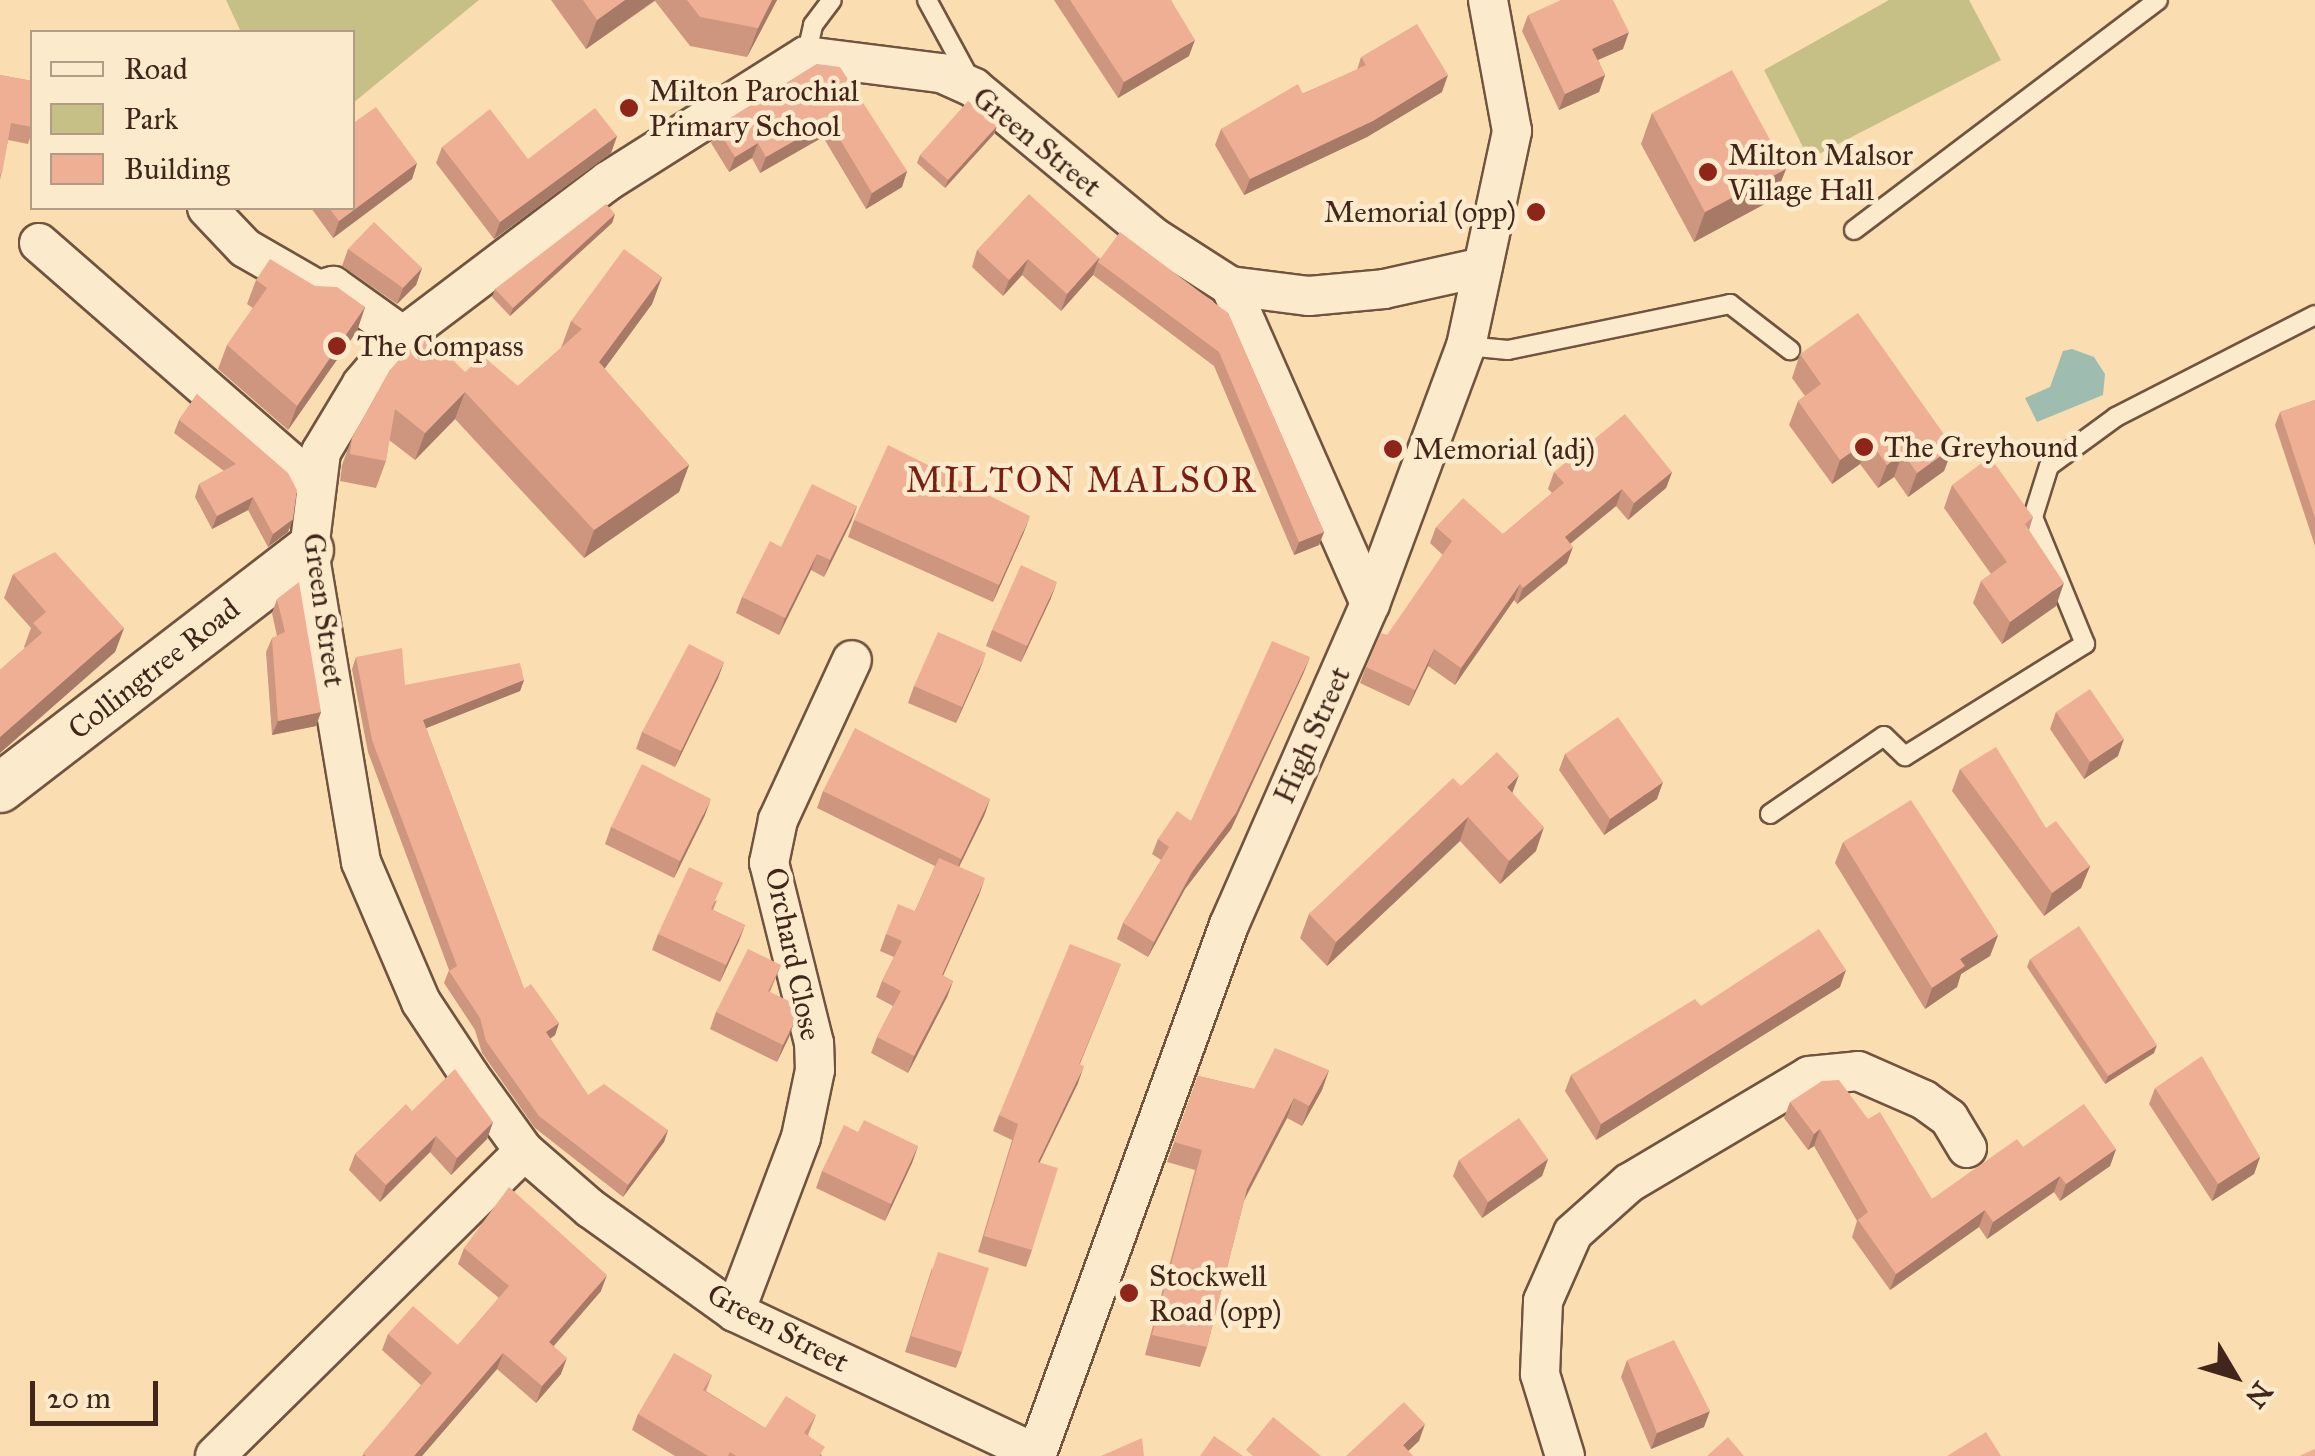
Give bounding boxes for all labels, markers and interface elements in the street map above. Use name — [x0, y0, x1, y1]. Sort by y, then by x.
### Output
legend — [30, 30, 355, 210]
text: Road — [124, 51, 188, 87]
place label: Milton Parochial Primary School — [649, 73, 859, 144]
street label: Green Street — [965, 79, 1109, 205]
marker: Milton Parochial Primary School — [618, 97, 640, 119]
text: Park — [124, 101, 178, 137]
place label: Milton Malsor Village Hall — [1728, 137, 1913, 208]
text: Building — [124, 151, 230, 187]
marker: Milton Malsor Village Hall — [1697, 161, 1719, 183]
place label: Memorial (opp) — [1324, 194, 1516, 230]
marker: Memorial (opp) — [1525, 201, 1547, 223]
place label: The Compass — [357, 328, 524, 364]
marker: The Compass — [326, 335, 348, 357]
place label: The Greyhound — [1884, 429, 2078, 465]
place label: Memorial (adj) — [1413, 431, 1595, 467]
marker: The Greyhound — [1853, 436, 1875, 458]
marker: Memorial (adj) — [1382, 438, 1404, 460]
district label: MILTON MALSOR — [906, 460, 1258, 502]
street label: Green Street — [295, 531, 353, 689]
street label: Collingtree Road — [61, 591, 247, 747]
street label: High Street — [1266, 661, 1358, 809]
street label: Orchard Close — [757, 864, 829, 1044]
place label: Stockwell Road (opp) — [1149, 1258, 1282, 1328]
street label: Green Street — [701, 1276, 855, 1380]
marker: Stockwell Road (opp) — [1118, 1282, 1140, 1304]
north arrow — [2185, 1326, 2285, 1426]
scale bar — [35, 1361, 162, 1423]
text: N — [2238, 1375, 2280, 1415]
text: 20 m — [47, 1380, 111, 1416]

